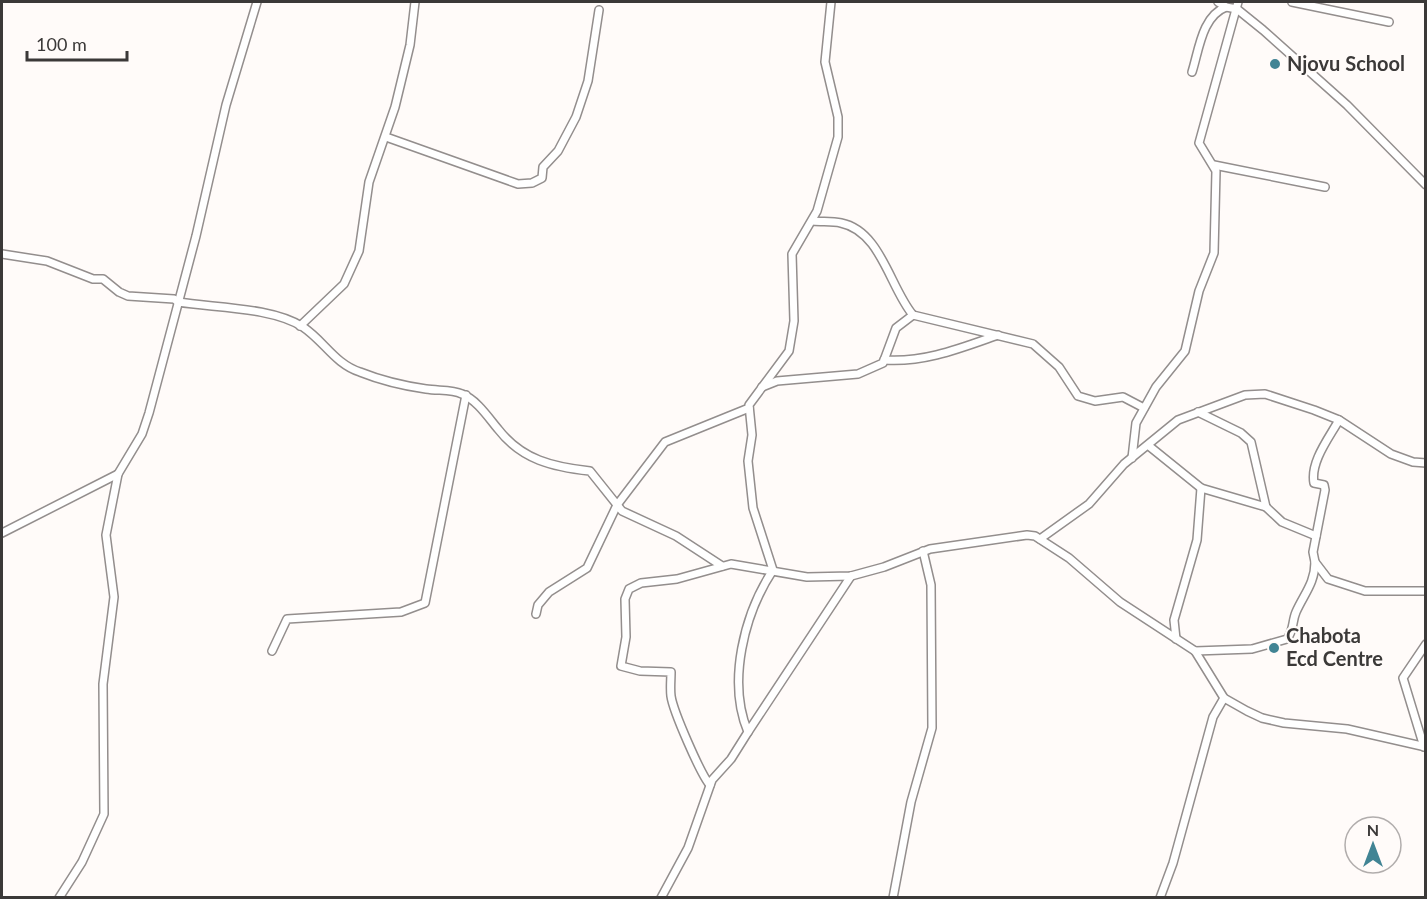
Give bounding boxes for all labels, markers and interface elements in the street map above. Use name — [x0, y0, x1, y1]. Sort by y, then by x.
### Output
scale bar — [27, 24, 128, 62]
text: 100 m — [36, 33, 87, 55]
place label: Njovu School — [1287, 51, 1405, 75]
marker: Njovu School — [1268, 57, 1282, 71]
place label: Chabota Ecd Centre — [1286, 623, 1383, 670]
marker: Chabota Ecd Centre — [1267, 641, 1281, 655]
north arrow — [1343, 815, 1403, 875]
text: N — [1367, 820, 1379, 839]

